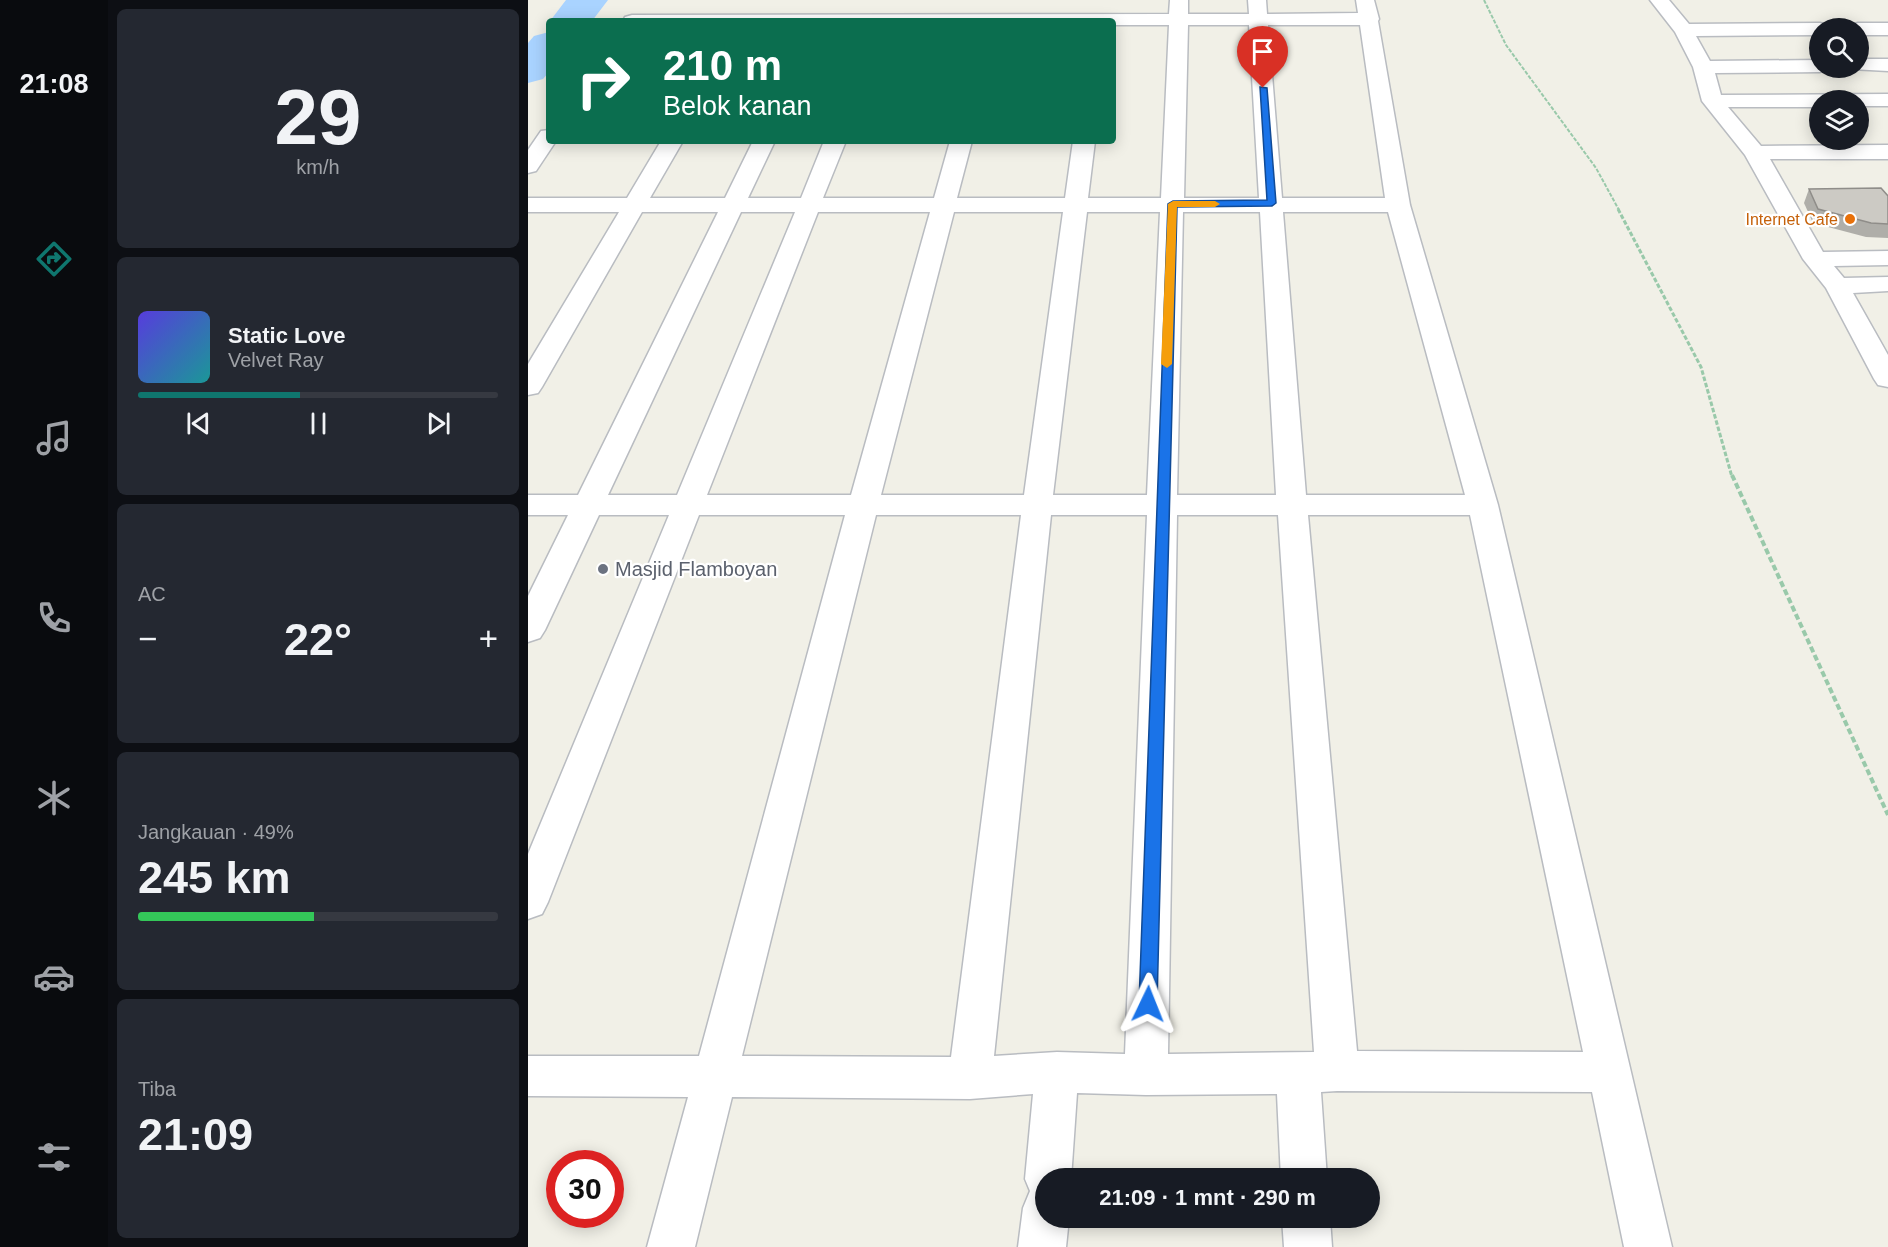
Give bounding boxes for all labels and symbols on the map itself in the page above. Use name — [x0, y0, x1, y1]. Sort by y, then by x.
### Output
pin — [1237, 26, 1288, 88]
place label: Internet Cafe — [1746, 211, 1838, 228]
marker: Internet Cafe — [1843, 212, 1857, 226]
place label: Masjid Flamboyan — [615, 558, 777, 580]
marker: Masjid Flamboyan — [596, 562, 610, 576]
position arrow — [1116, 972, 1180, 1036]
speed limit sign: 30 — [546, 1150, 624, 1228]

